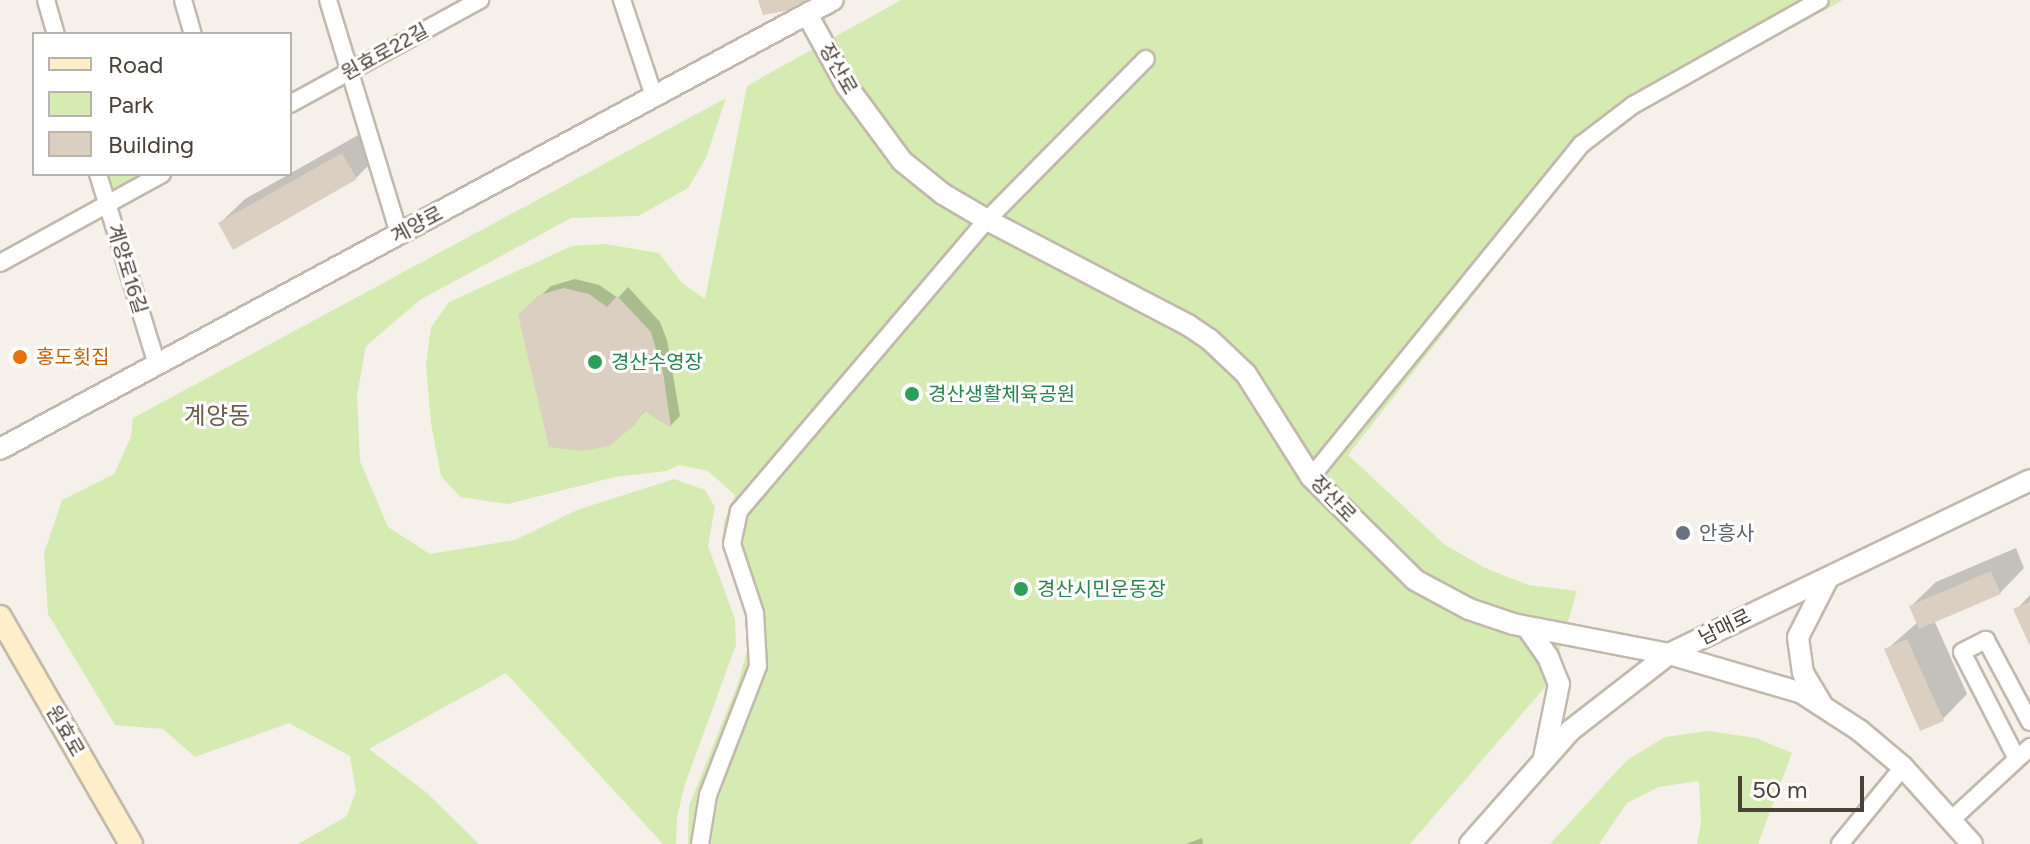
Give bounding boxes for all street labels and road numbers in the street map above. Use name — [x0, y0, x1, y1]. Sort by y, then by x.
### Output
street label: 원효로22길 — [337, 18, 433, 86]
street label: 장산로 — [814, 39, 862, 99]
street label: 계양로 — [387, 201, 447, 249]
street label: 계양로16길 — [102, 221, 152, 317]
street label: 장산로 — [1305, 471, 1361, 527]
street label: 남매로 — [1695, 604, 1755, 650]
street label: 원효로 — [41, 701, 89, 761]

